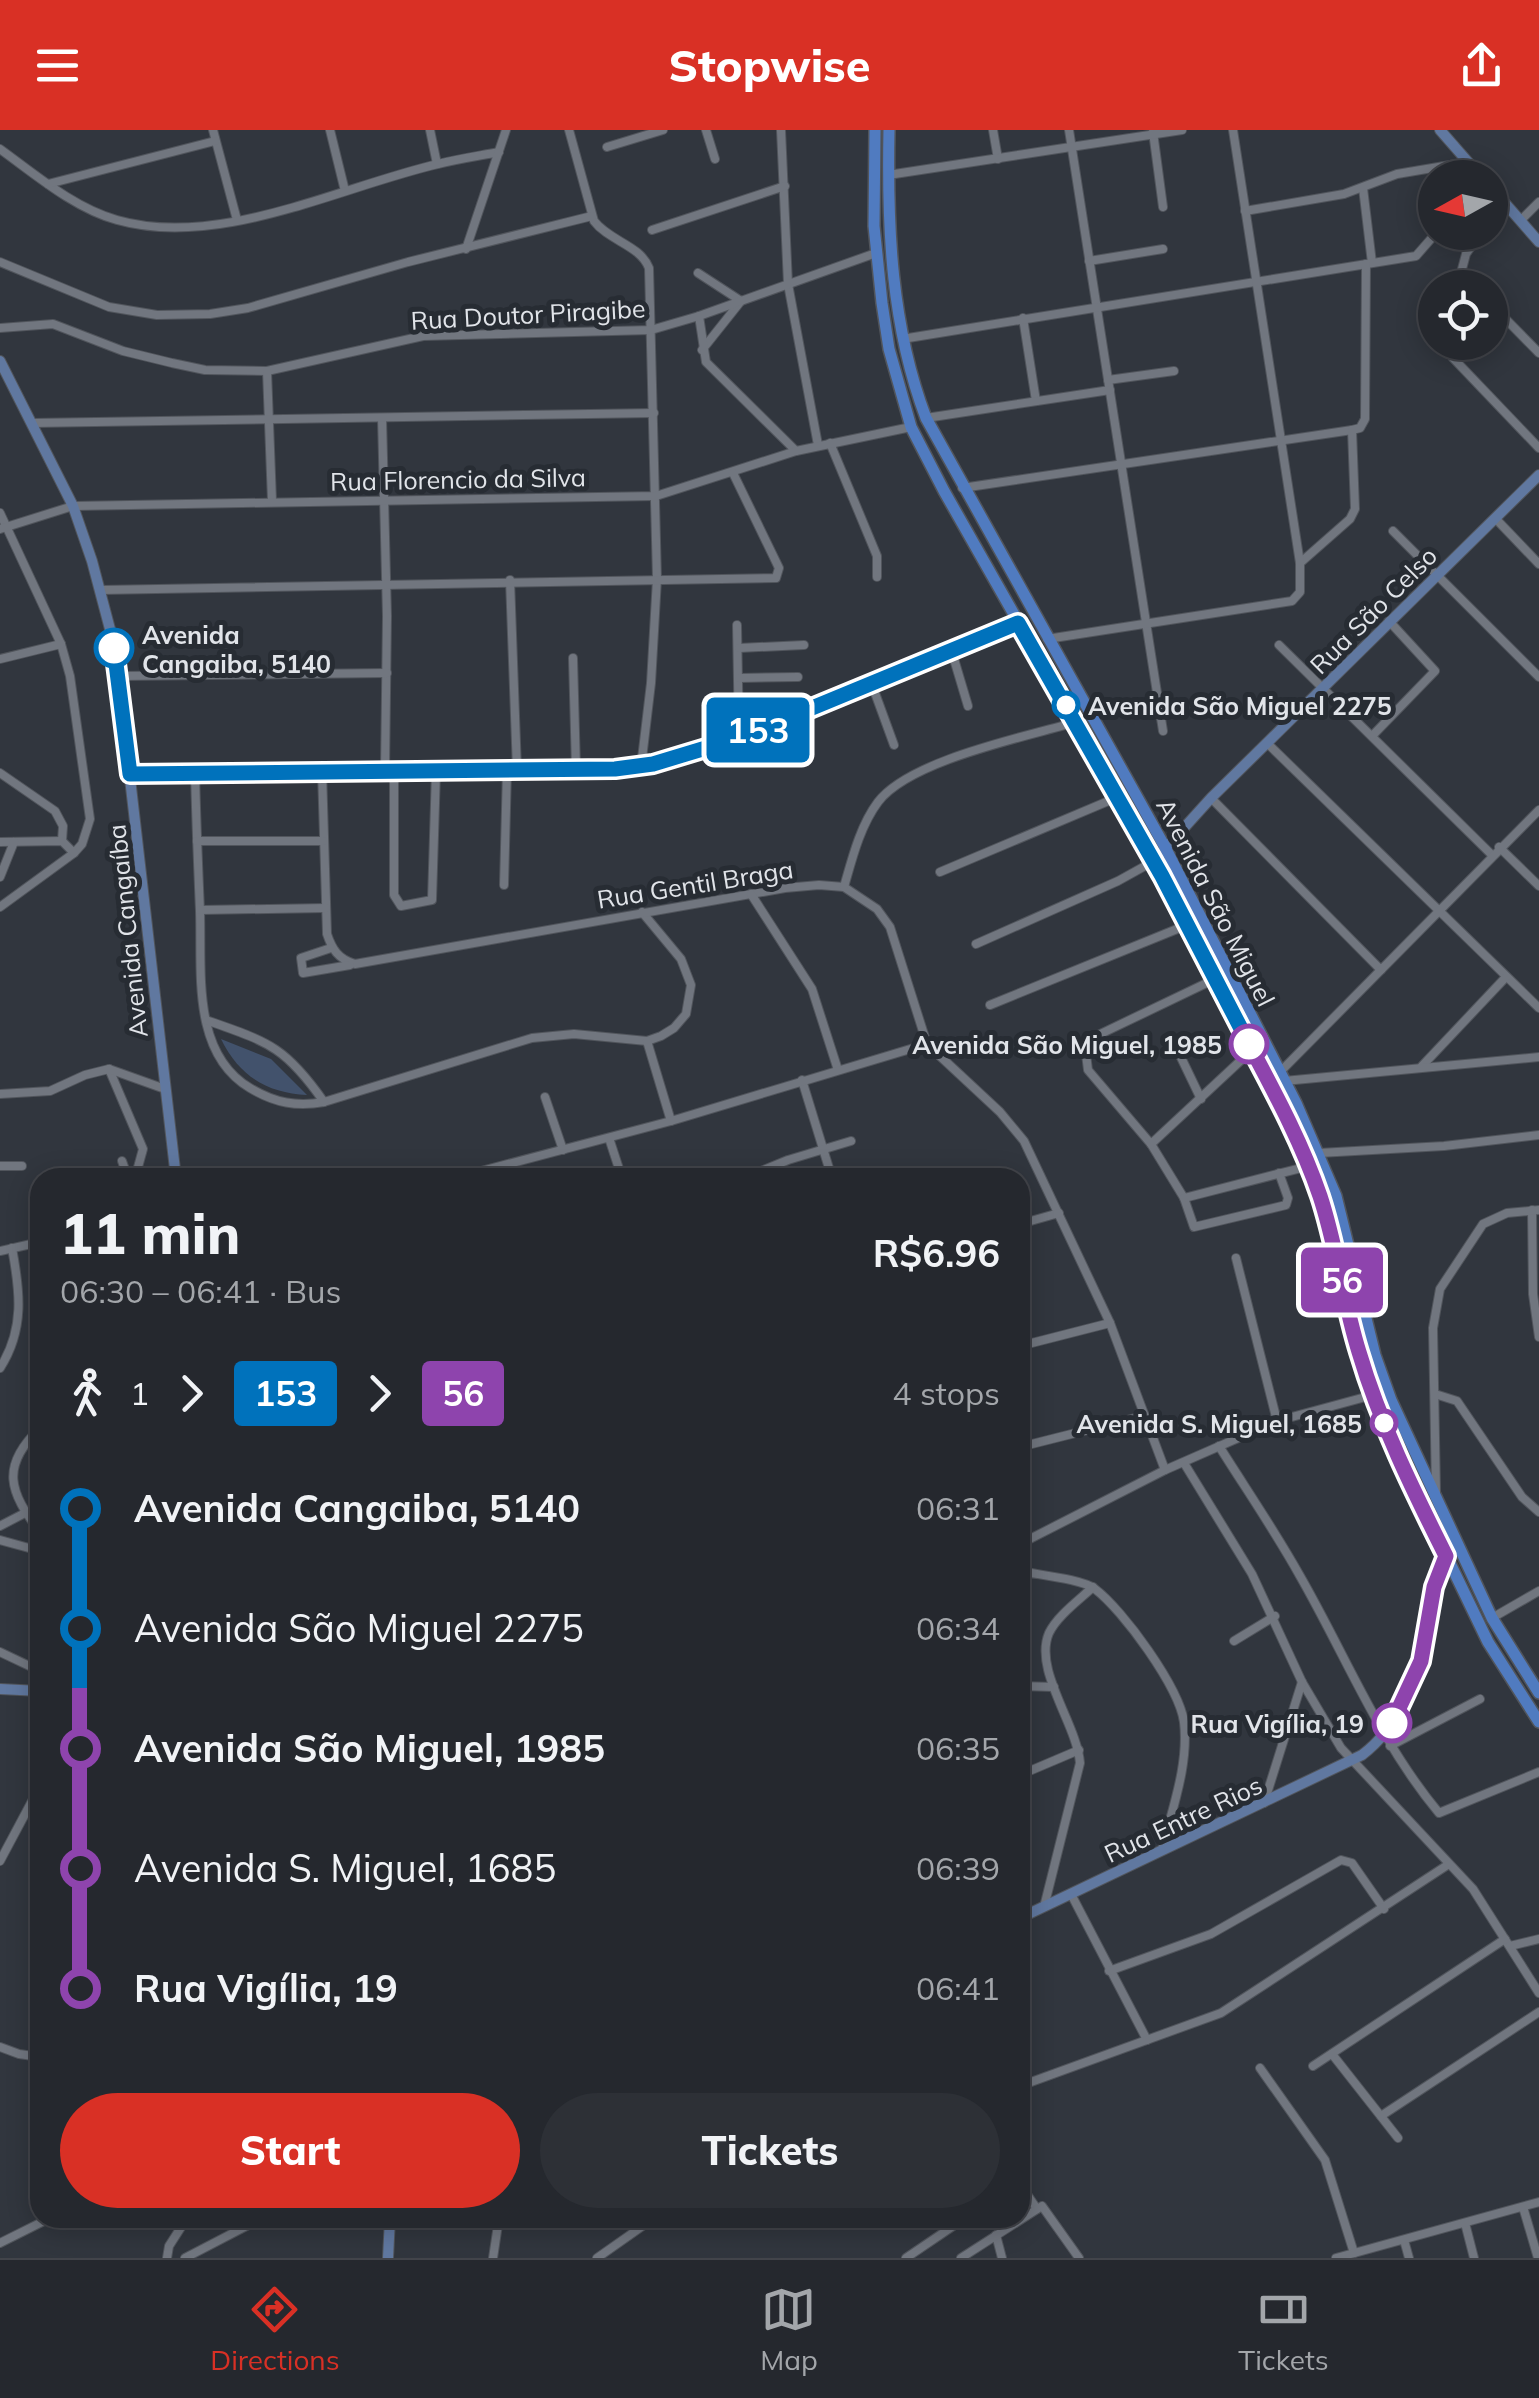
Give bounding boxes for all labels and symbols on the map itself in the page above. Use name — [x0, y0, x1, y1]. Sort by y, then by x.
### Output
north arrow — [1418, 160, 1508, 250]
street label: Rua Doutor Piragibe — [410, 292, 646, 336]
street label: Rua Florencio da Silva — [330, 461, 586, 497]
street label: Rua São Celso — [1303, 540, 1443, 680]
place label: Avenida Cangaiba, 5140 — [142, 619, 331, 679]
marker: Avenida Cangaiba, 5140 — [95, 629, 133, 667]
place label: Avenida São Miguel 2275 — [1088, 690, 1392, 721]
marker: Avenida São Miguel 2275 — [1053, 692, 1079, 718]
line badge: 153 — [700, 698, 816, 762]
street label: Avenida São Miguel — [1150, 793, 1282, 1011]
street label: Avenida Cangaíba — [100, 823, 154, 1039]
street label: Rua Gentil Braga — [595, 853, 795, 915]
marker: Avenida São Miguel, 1985 — [1230, 1025, 1268, 1063]
place label: Avenida São Miguel, 1985 — [912, 1029, 1222, 1060]
line badge: 56 — [1297, 1248, 1387, 1312]
place label: Avenida S. Miguel, 1685 — [1077, 1408, 1362, 1439]
marker: Avenida S. Miguel, 1685 — [1371, 1410, 1397, 1436]
marker: Rua Vigília, 19 — [1373, 1704, 1411, 1742]
place label: Rua Vigília, 19 — [1190, 1708, 1364, 1739]
street label: Rua Entre Rios — [1099, 1769, 1267, 1869]

